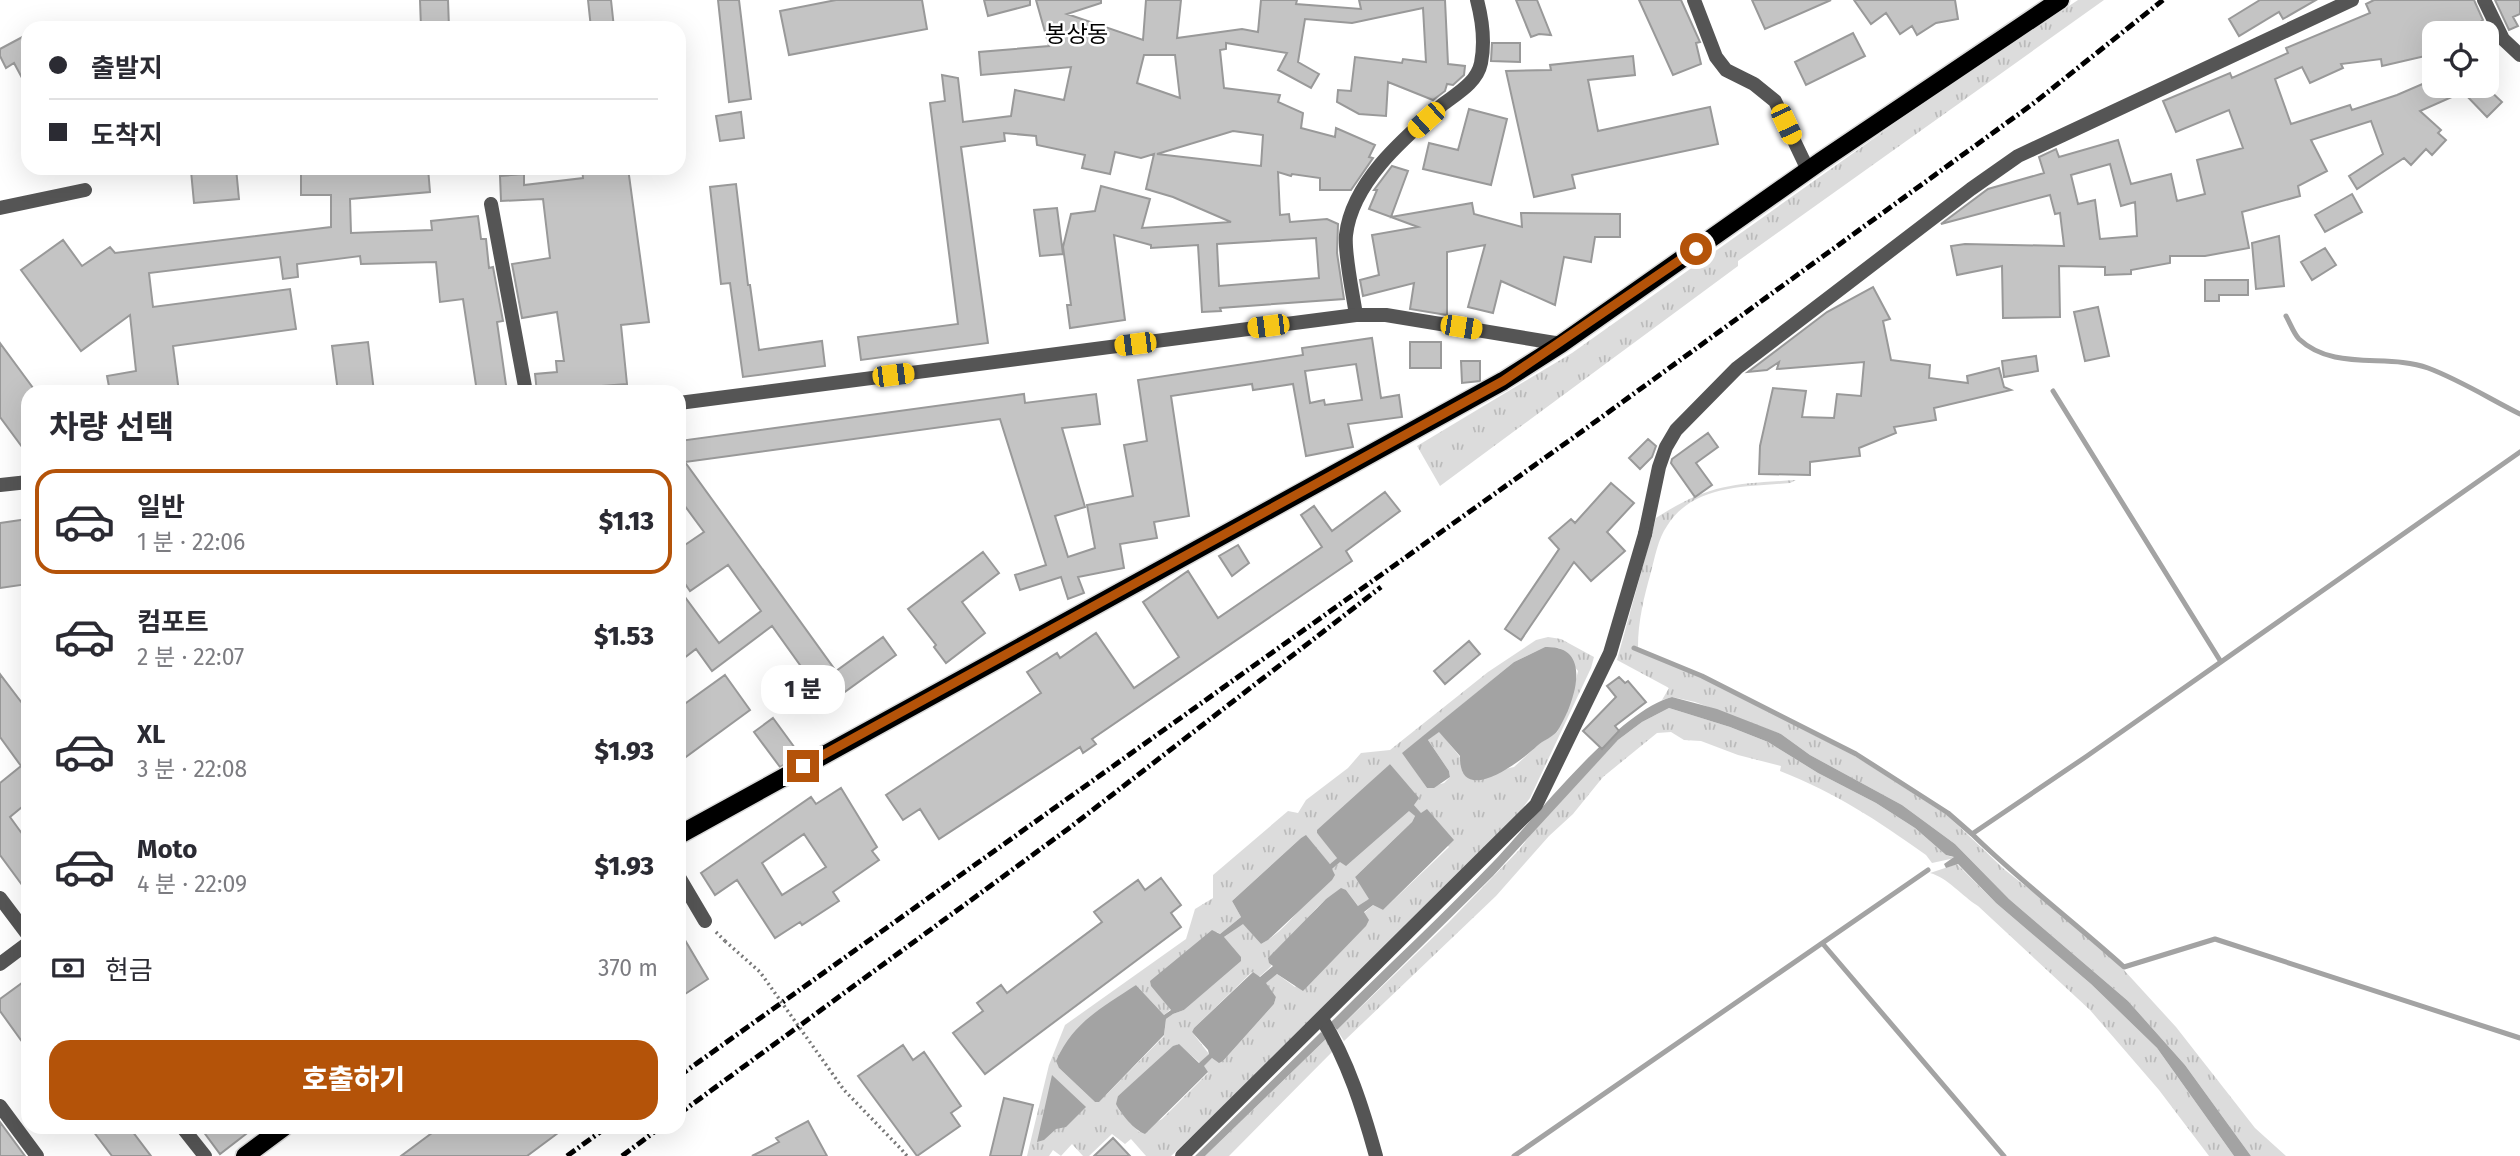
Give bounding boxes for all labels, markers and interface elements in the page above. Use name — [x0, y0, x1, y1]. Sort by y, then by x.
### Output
district label: 봉상동 — [1045, 20, 1109, 48]
map controls — [2422, 21, 2499, 98]
button: locate — [2422, 21, 2499, 98]
text: 출발지 — [91, 53, 163, 84]
car — [1404, 98, 1449, 142]
car — [1768, 101, 1805, 147]
text: 도착지 — [91, 120, 163, 151]
route start — [1680, 233, 1712, 265]
car — [1246, 313, 1291, 339]
car — [1439, 313, 1484, 341]
car — [1113, 331, 1158, 357]
car — [871, 362, 916, 388]
text: 차량 선택 — [49, 408, 174, 446]
icon: car — [53, 490, 116, 553]
text: 일반 — [137, 492, 185, 523]
text: $1.13 — [599, 506, 654, 537]
text: 1 분 · 22:06 — [137, 528, 245, 556]
icon: car — [53, 605, 116, 668]
text: 컴포트 — [137, 607, 209, 638]
text: $1.53 — [594, 621, 654, 652]
text: 2 분 · 22:07 — [137, 643, 244, 671]
callout: 1 분 — [761, 664, 845, 714]
text: 1 분 — [784, 675, 822, 703]
text: XL — [137, 719, 165, 750]
icon: car — [53, 720, 116, 783]
text: $1.93 — [595, 736, 654, 767]
route end — [787, 750, 819, 782]
text: 3 분 · 22:08 — [137, 755, 247, 783]
text: Moto — [137, 834, 197, 865]
icon: car — [53, 835, 116, 898]
text: $1.93 — [595, 851, 654, 882]
text: 4 분 · 22:09 — [137, 870, 247, 898]
icon: cash — [49, 949, 87, 987]
text: 370 m — [598, 954, 658, 982]
text: 현금 — [105, 955, 153, 986]
button: 호출하기 — [49, 1040, 658, 1120]

